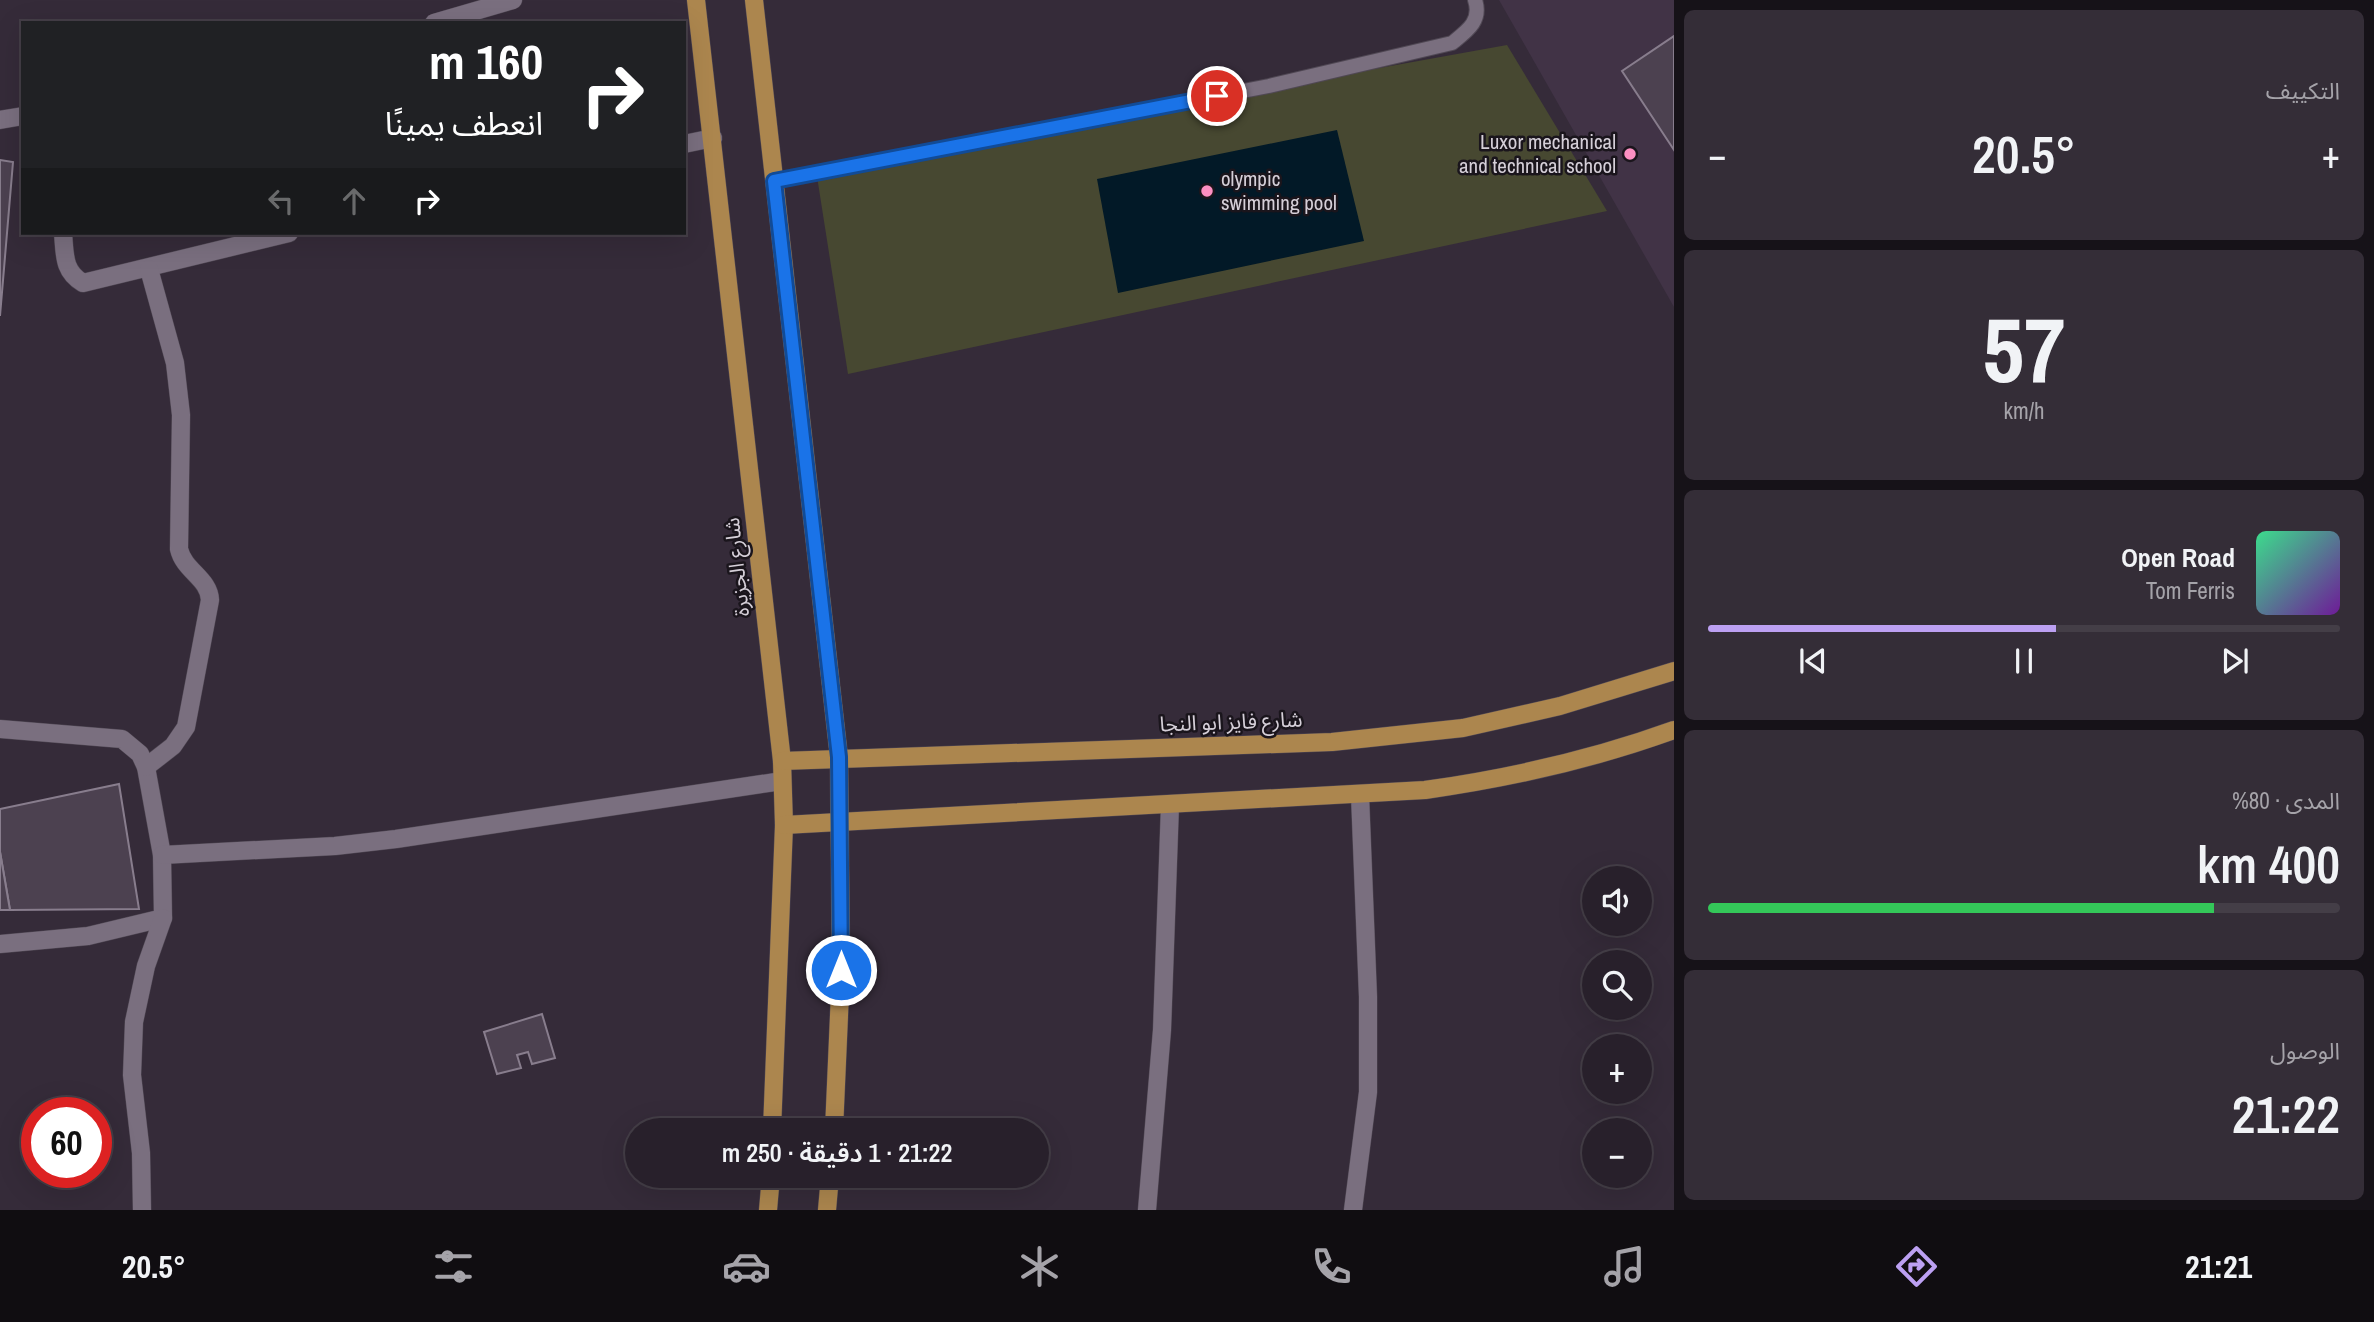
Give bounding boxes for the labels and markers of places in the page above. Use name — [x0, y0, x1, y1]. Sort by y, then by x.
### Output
pin — [1187, 66, 1247, 126]
place label: Luxor mechanical and technical school — [1459, 127, 1616, 180]
marker: Luxor mechanical and technical school — [1622, 146, 1638, 162]
place label: olympic swimming pool — [1221, 164, 1337, 217]
marker: olympic swimming pool — [1199, 183, 1215, 199]

